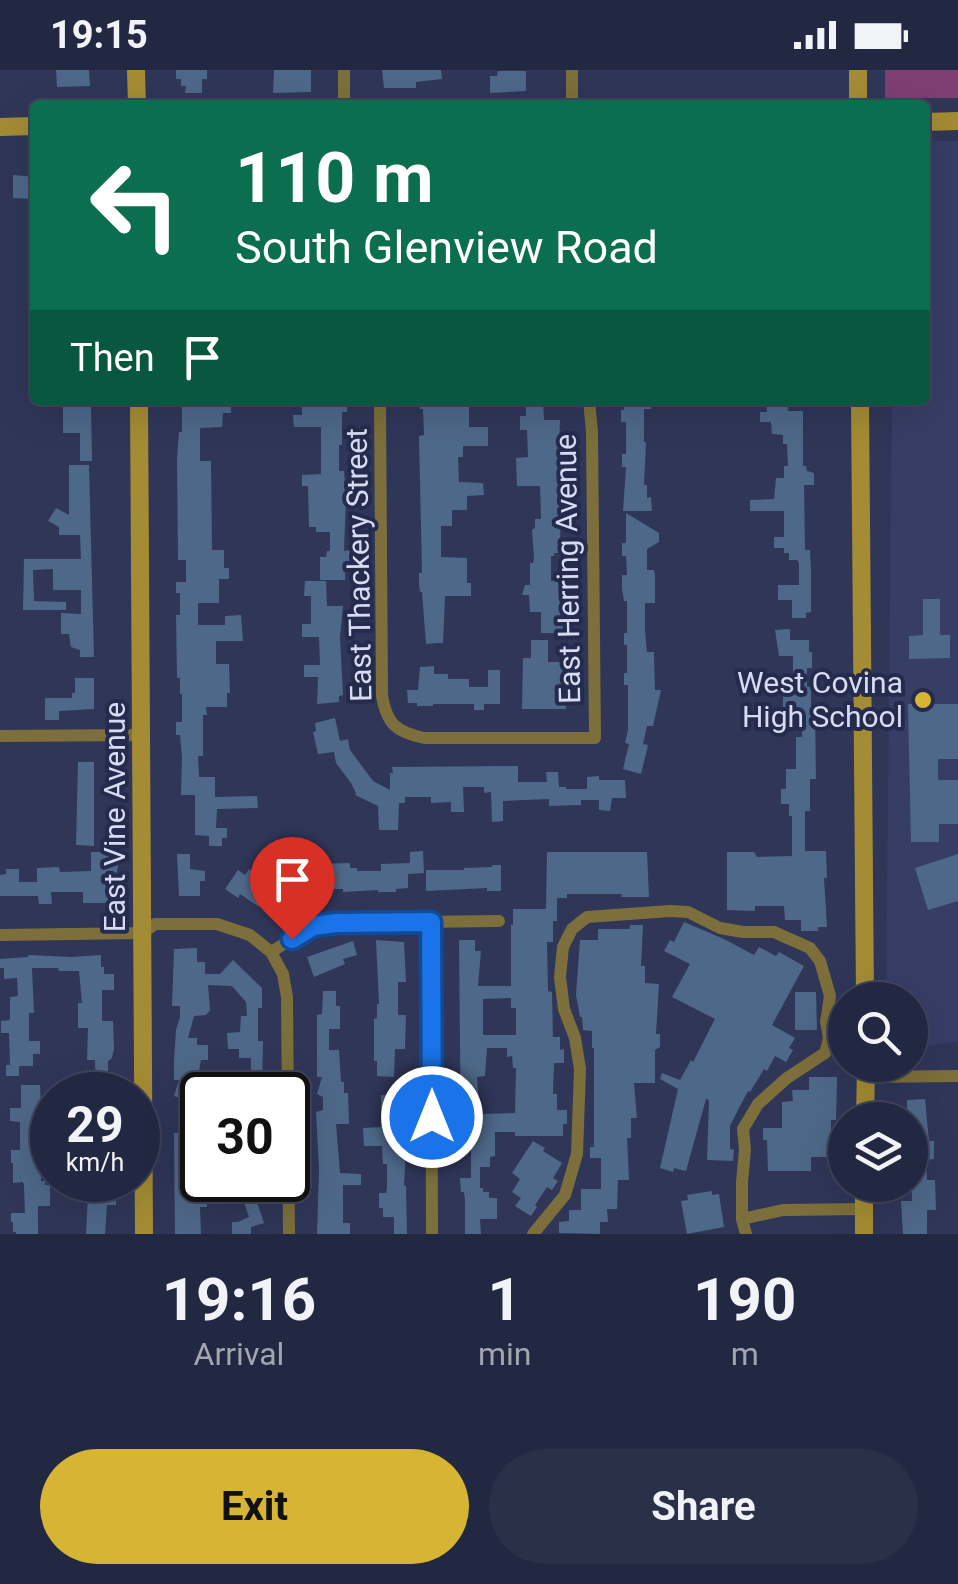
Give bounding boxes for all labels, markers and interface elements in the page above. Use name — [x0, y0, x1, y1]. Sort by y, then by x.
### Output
text: 19:15 — [50, 13, 148, 57]
text: 110 m — [235, 137, 434, 219]
icon: left — [70, 140, 200, 270]
text: South Glenview Road — [235, 221, 658, 274]
icon: arrive — [175, 330, 230, 385]
text: Then — [70, 336, 155, 380]
street label: East Thackery Street — [339, 428, 378, 702]
street label: East Herring Avenue — [548, 434, 587, 704]
place label: West Covina High School — [737, 665, 903, 734]
marker: West Covina High School — [912, 689, 934, 711]
street label: East Vine Avenue — [97, 702, 132, 932]
pin — [250, 837, 335, 940]
icon: arrive — [265, 852, 320, 907]
map controls — [828, 982, 928, 1202]
button: search — [828, 982, 928, 1082]
position arrow — [380, 1065, 484, 1169]
speed limit sign: 30 — [180, 1072, 310, 1202]
text: 29 — [66, 1096, 124, 1154]
button: layers — [828, 1102, 928, 1202]
text: km/h — [66, 1148, 124, 1177]
text: 19:16 — [162, 1264, 316, 1335]
text: 1 — [487, 1264, 522, 1335]
text: 190 — [693, 1264, 796, 1335]
text: Arrival — [194, 1335, 284, 1373]
text: min — [478, 1335, 531, 1373]
text: m — [731, 1335, 759, 1373]
button: Exit — [40, 1449, 469, 1564]
button: Share — [489, 1449, 918, 1564]

